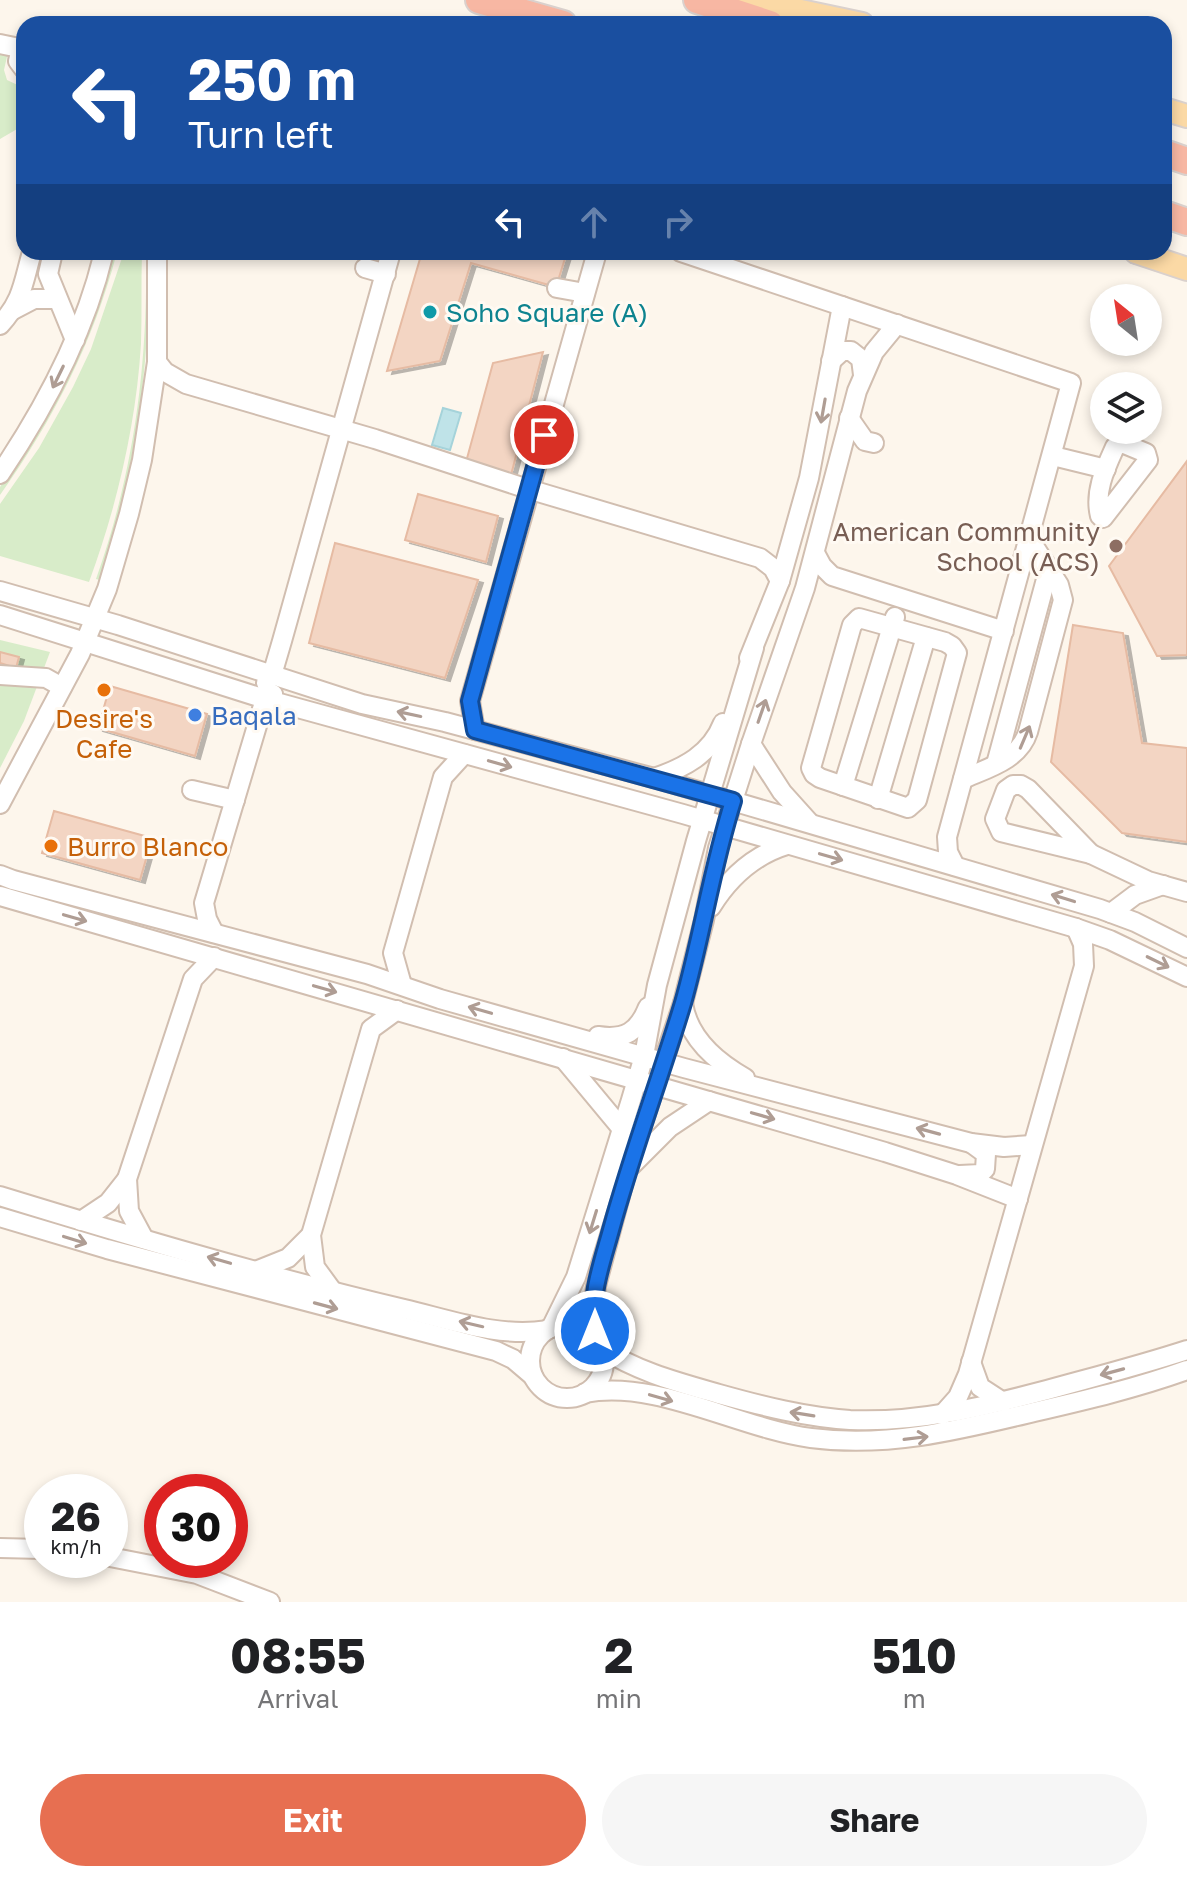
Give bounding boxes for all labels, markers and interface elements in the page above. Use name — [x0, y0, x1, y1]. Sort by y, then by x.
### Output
text: 250 m — [188, 45, 356, 112]
icon: left — [56, 48, 160, 152]
text: Turn left — [188, 113, 334, 156]
icon: left — [488, 200, 532, 244]
icon: ahead — [572, 200, 616, 244]
icon: right — [656, 200, 700, 244]
north arrow — [1090, 284, 1162, 356]
map controls — [1090, 284, 1162, 444]
place label: Soho Square (A) — [446, 297, 648, 328]
marker: Soho Square (A) — [421, 303, 439, 321]
one-way arrow — [49, 365, 65, 389]
button: layers — [1090, 372, 1162, 444]
one-way arrow — [815, 397, 830, 423]
pin — [510, 401, 578, 469]
icon: arrive — [522, 413, 566, 457]
place label: American Community School (ACS) — [833, 516, 1100, 577]
marker: American Community School (ACS) — [1107, 537, 1125, 555]
marker: Desire's Cafe — [95, 681, 113, 699]
one-way arrow — [756, 698, 771, 723]
place label: Baqala — [211, 700, 297, 731]
place label: Desire's Cafe — [55, 703, 153, 764]
marker: Baqala — [186, 706, 204, 724]
one-way arrow — [396, 706, 422, 721]
one-way arrow — [1019, 725, 1034, 749]
one-way arrow — [487, 757, 513, 772]
place label: Burro Blanco — [67, 831, 228, 862]
marker: Burro Blanco — [42, 837, 60, 855]
one-way arrow — [818, 850, 844, 865]
one-way arrow — [1050, 890, 1076, 905]
one-way arrow — [62, 912, 87, 926]
one-way arrow — [1146, 955, 1170, 970]
one-way arrow — [311, 983, 337, 998]
one-way arrow — [468, 1002, 494, 1017]
one-way arrow — [749, 1109, 775, 1124]
one-way arrow — [916, 1123, 942, 1138]
one-way arrow — [585, 1209, 599, 1234]
one-way arrow — [61, 1233, 87, 1248]
one-way arrow — [206, 1252, 232, 1267]
position arrow — [553, 1289, 637, 1373]
one-way arrow — [312, 1300, 338, 1315]
one-way arrow — [458, 1316, 484, 1331]
one-way arrow — [1100, 1366, 1126, 1381]
one-way arrow — [648, 1391, 674, 1406]
one-way arrow — [790, 1406, 816, 1421]
one-way arrow — [902, 1430, 929, 1445]
speed limit sign: 30 — [144, 1474, 248, 1578]
text: 26 — [51, 1492, 101, 1540]
text: km/h — [51, 1534, 101, 1558]
text: 08:55 — [230, 1626, 366, 1684]
text: 2 — [604, 1626, 633, 1684]
text: 510 — [872, 1626, 957, 1684]
text: Arrival — [257, 1683, 339, 1714]
text: min — [596, 1683, 642, 1714]
text: m — [903, 1683, 926, 1714]
button: Exit — [40, 1774, 586, 1866]
button: Share — [602, 1774, 1147, 1866]

